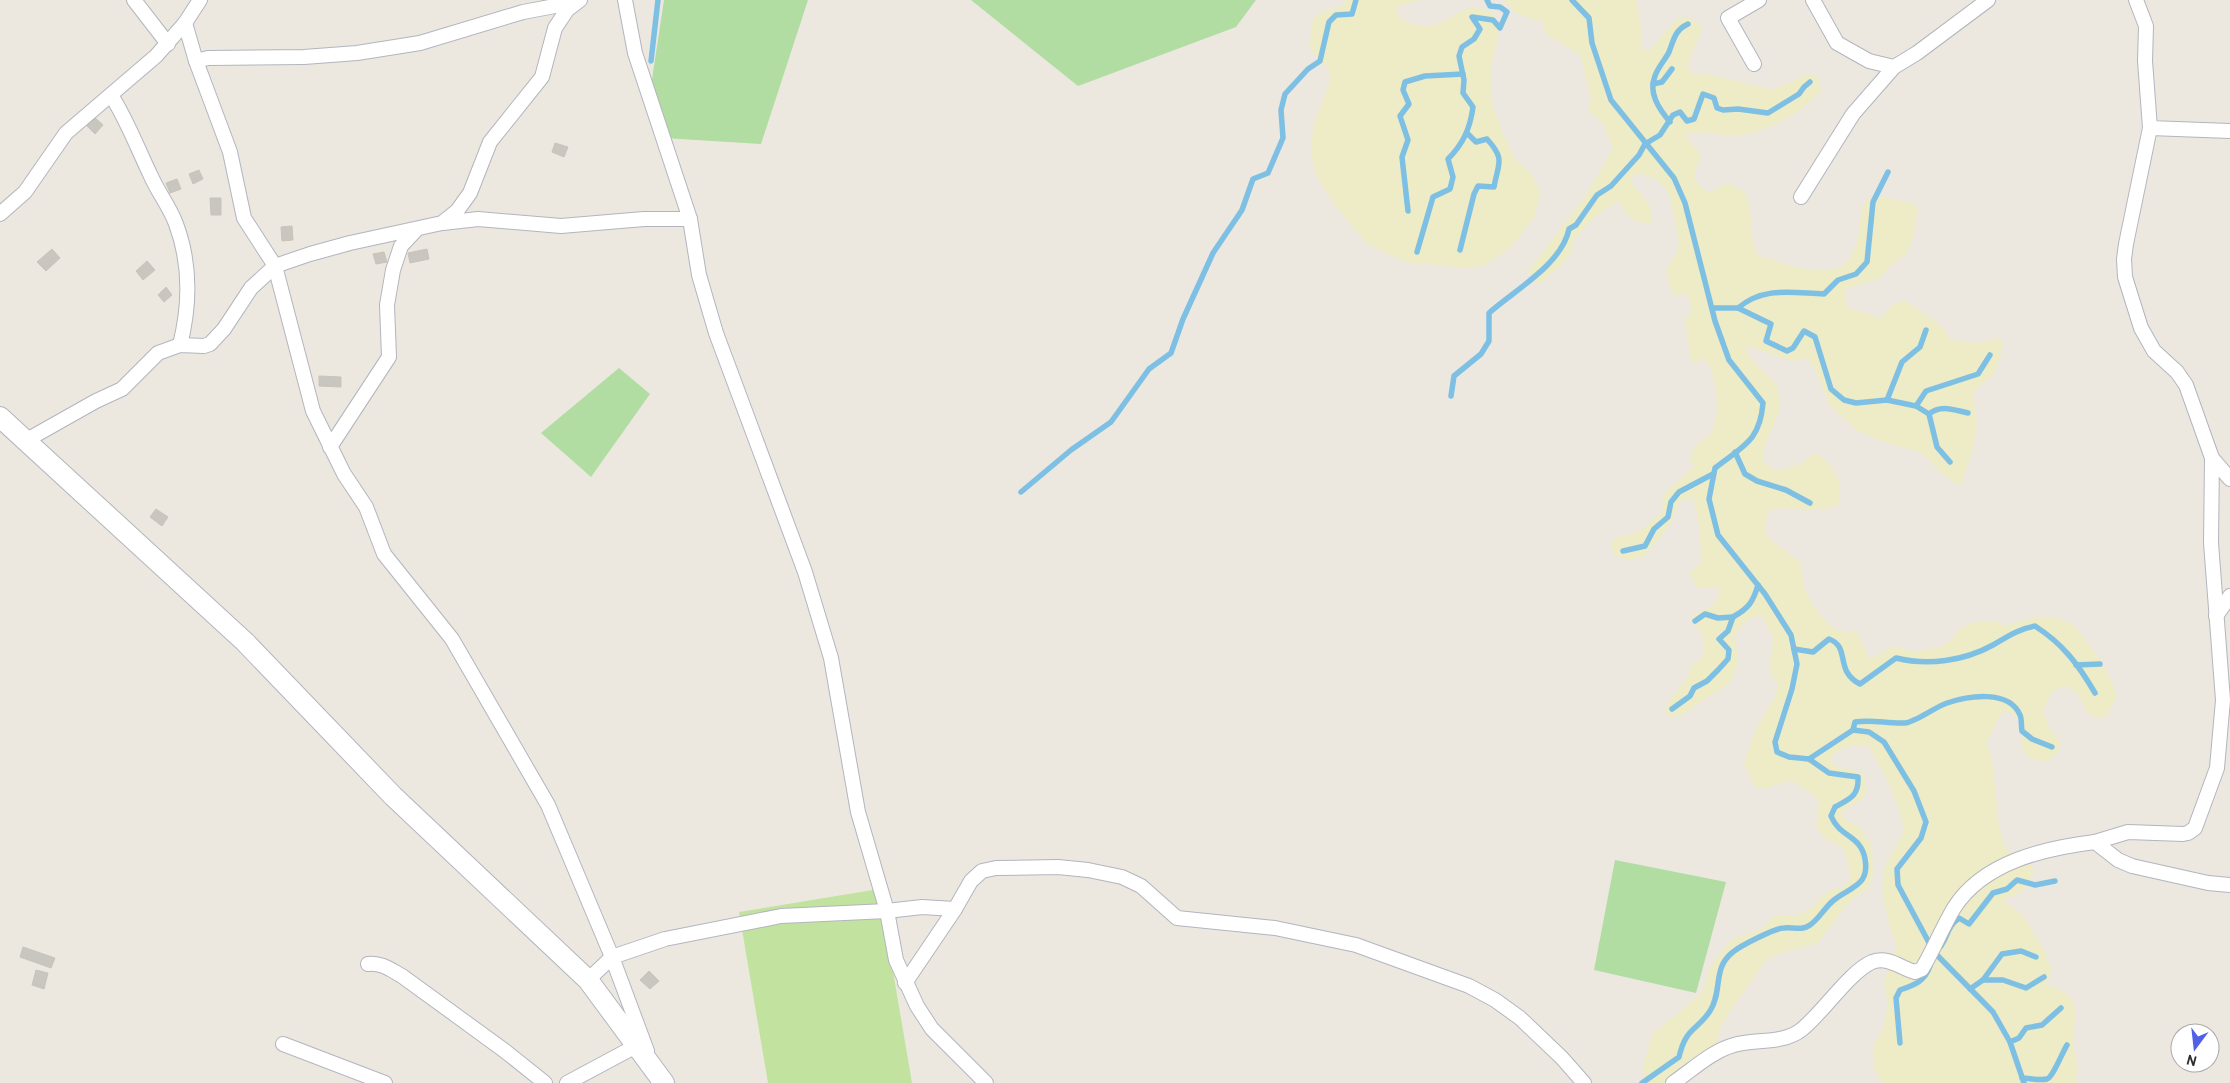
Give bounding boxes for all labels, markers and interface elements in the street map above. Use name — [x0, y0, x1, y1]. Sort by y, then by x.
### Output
north arrow — [2170, 1023, 2220, 1073]
text: N — [2185, 1050, 2199, 1069]

